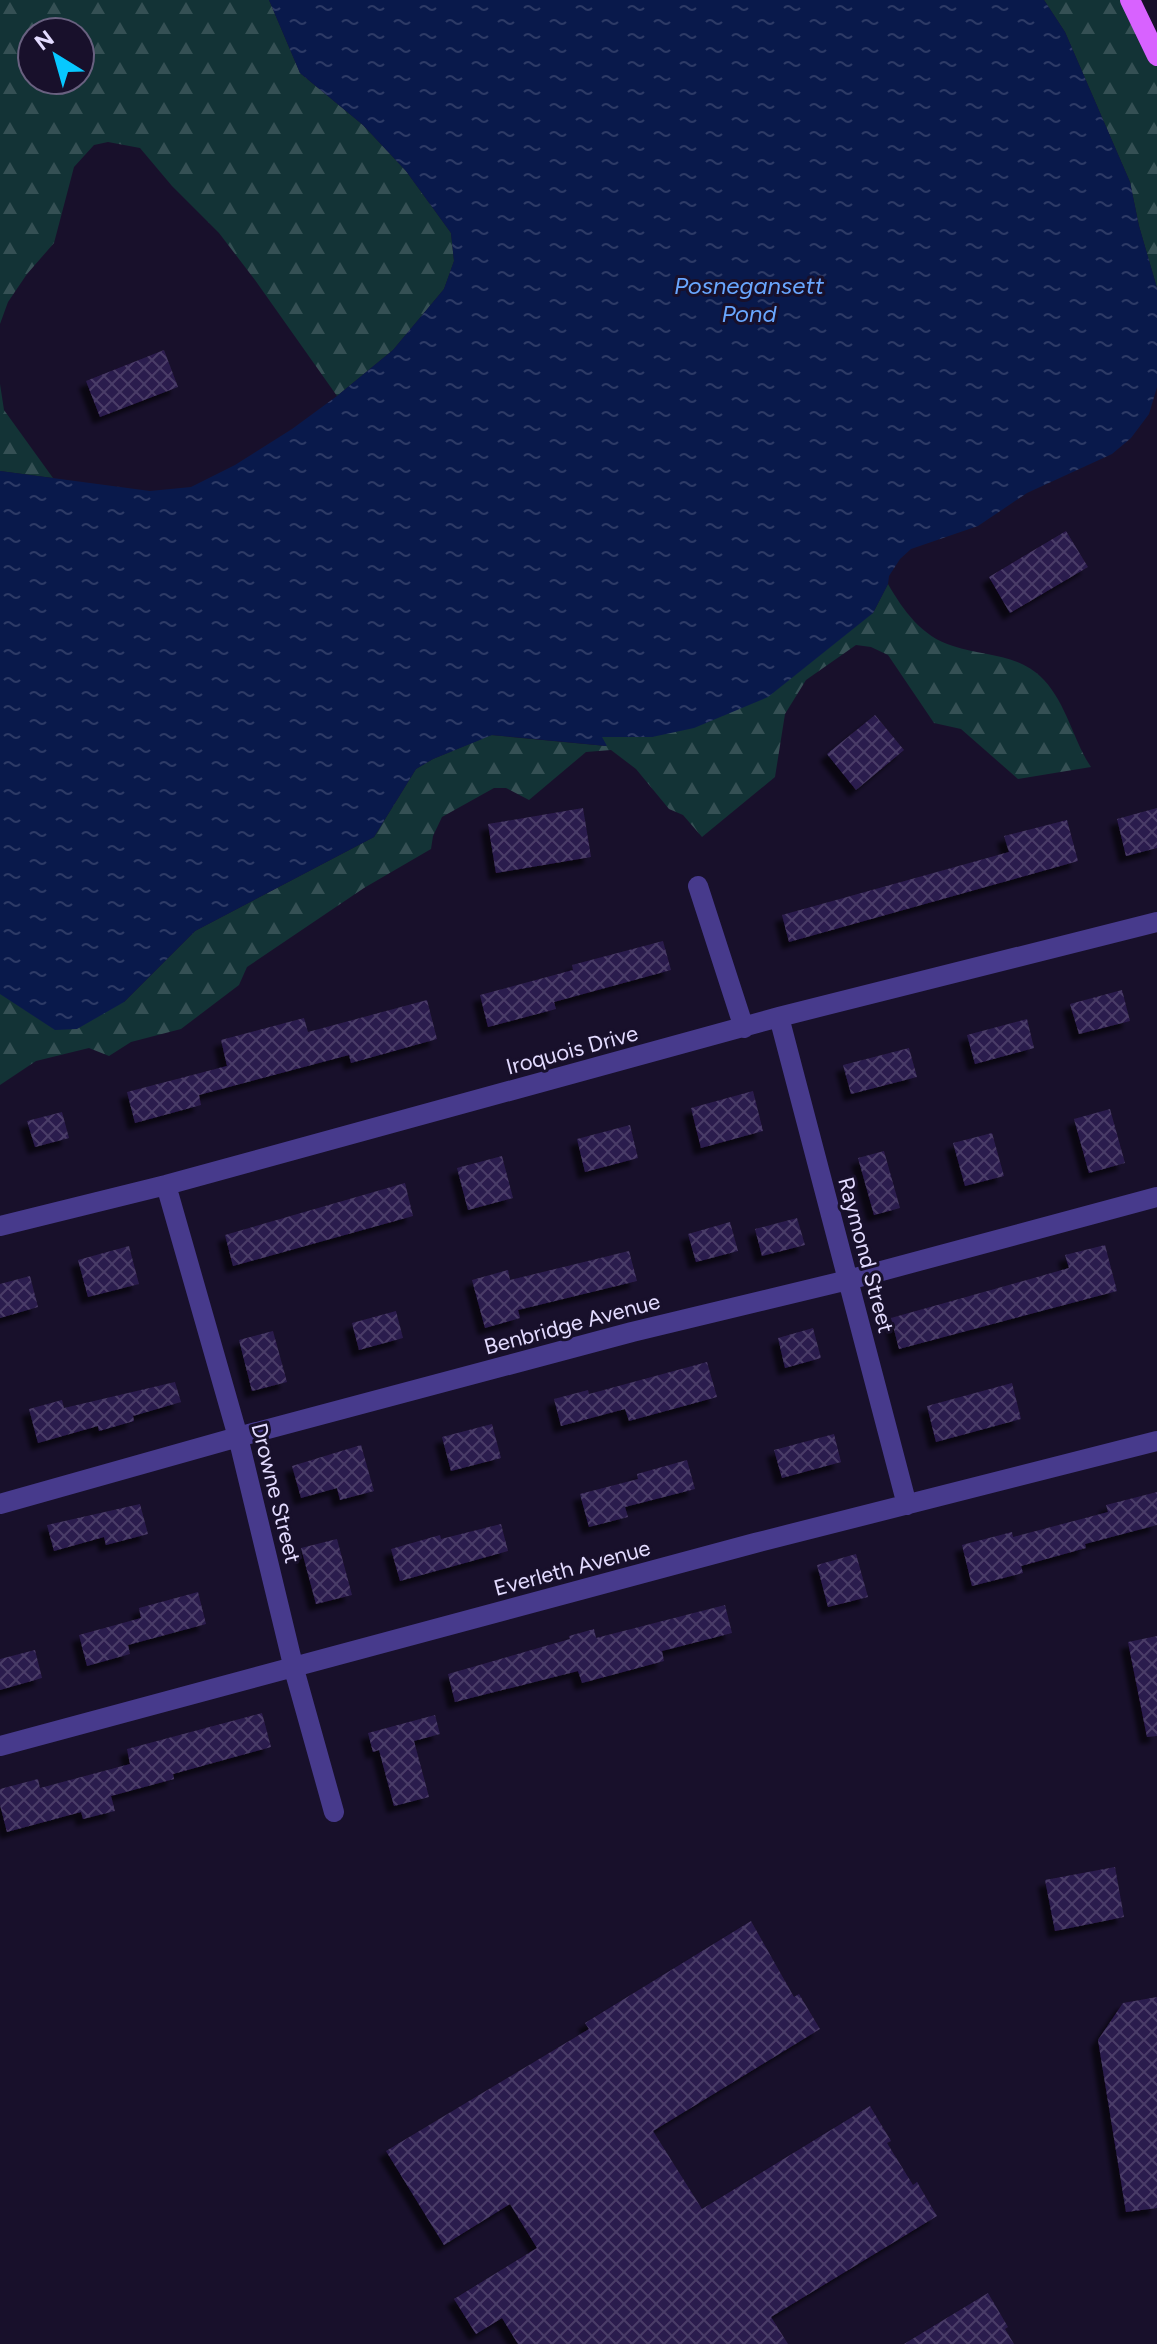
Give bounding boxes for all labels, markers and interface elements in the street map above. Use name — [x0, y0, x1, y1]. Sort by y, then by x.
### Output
north arrow — [16, 16, 96, 96]
text: N — [29, 25, 59, 56]
water label: Posnegansett Pond — [674, 271, 825, 328]
street label: Iroquois Drive — [503, 1019, 641, 1081]
street label: Raymond Street — [832, 1174, 900, 1336]
street label: Benbridge Avenue — [481, 1288, 663, 1360]
street label: Drowne Street — [246, 1420, 306, 1566]
street label: Everleth Avenue — [491, 1534, 653, 1602]

